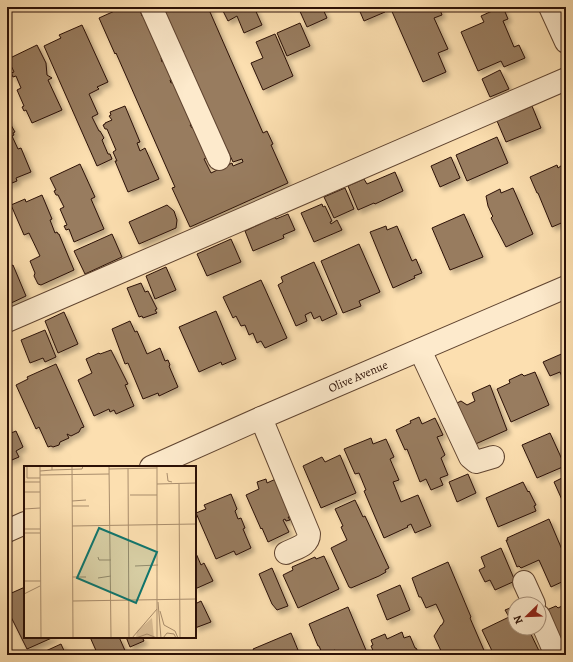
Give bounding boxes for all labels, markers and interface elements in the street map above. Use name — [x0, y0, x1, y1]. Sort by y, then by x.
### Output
street label: Olive Avenue — [326, 356, 390, 396]
inset map — [24, 466, 196, 638]
north arrow — [507, 596, 547, 636]
text: N — [510, 613, 527, 626]

